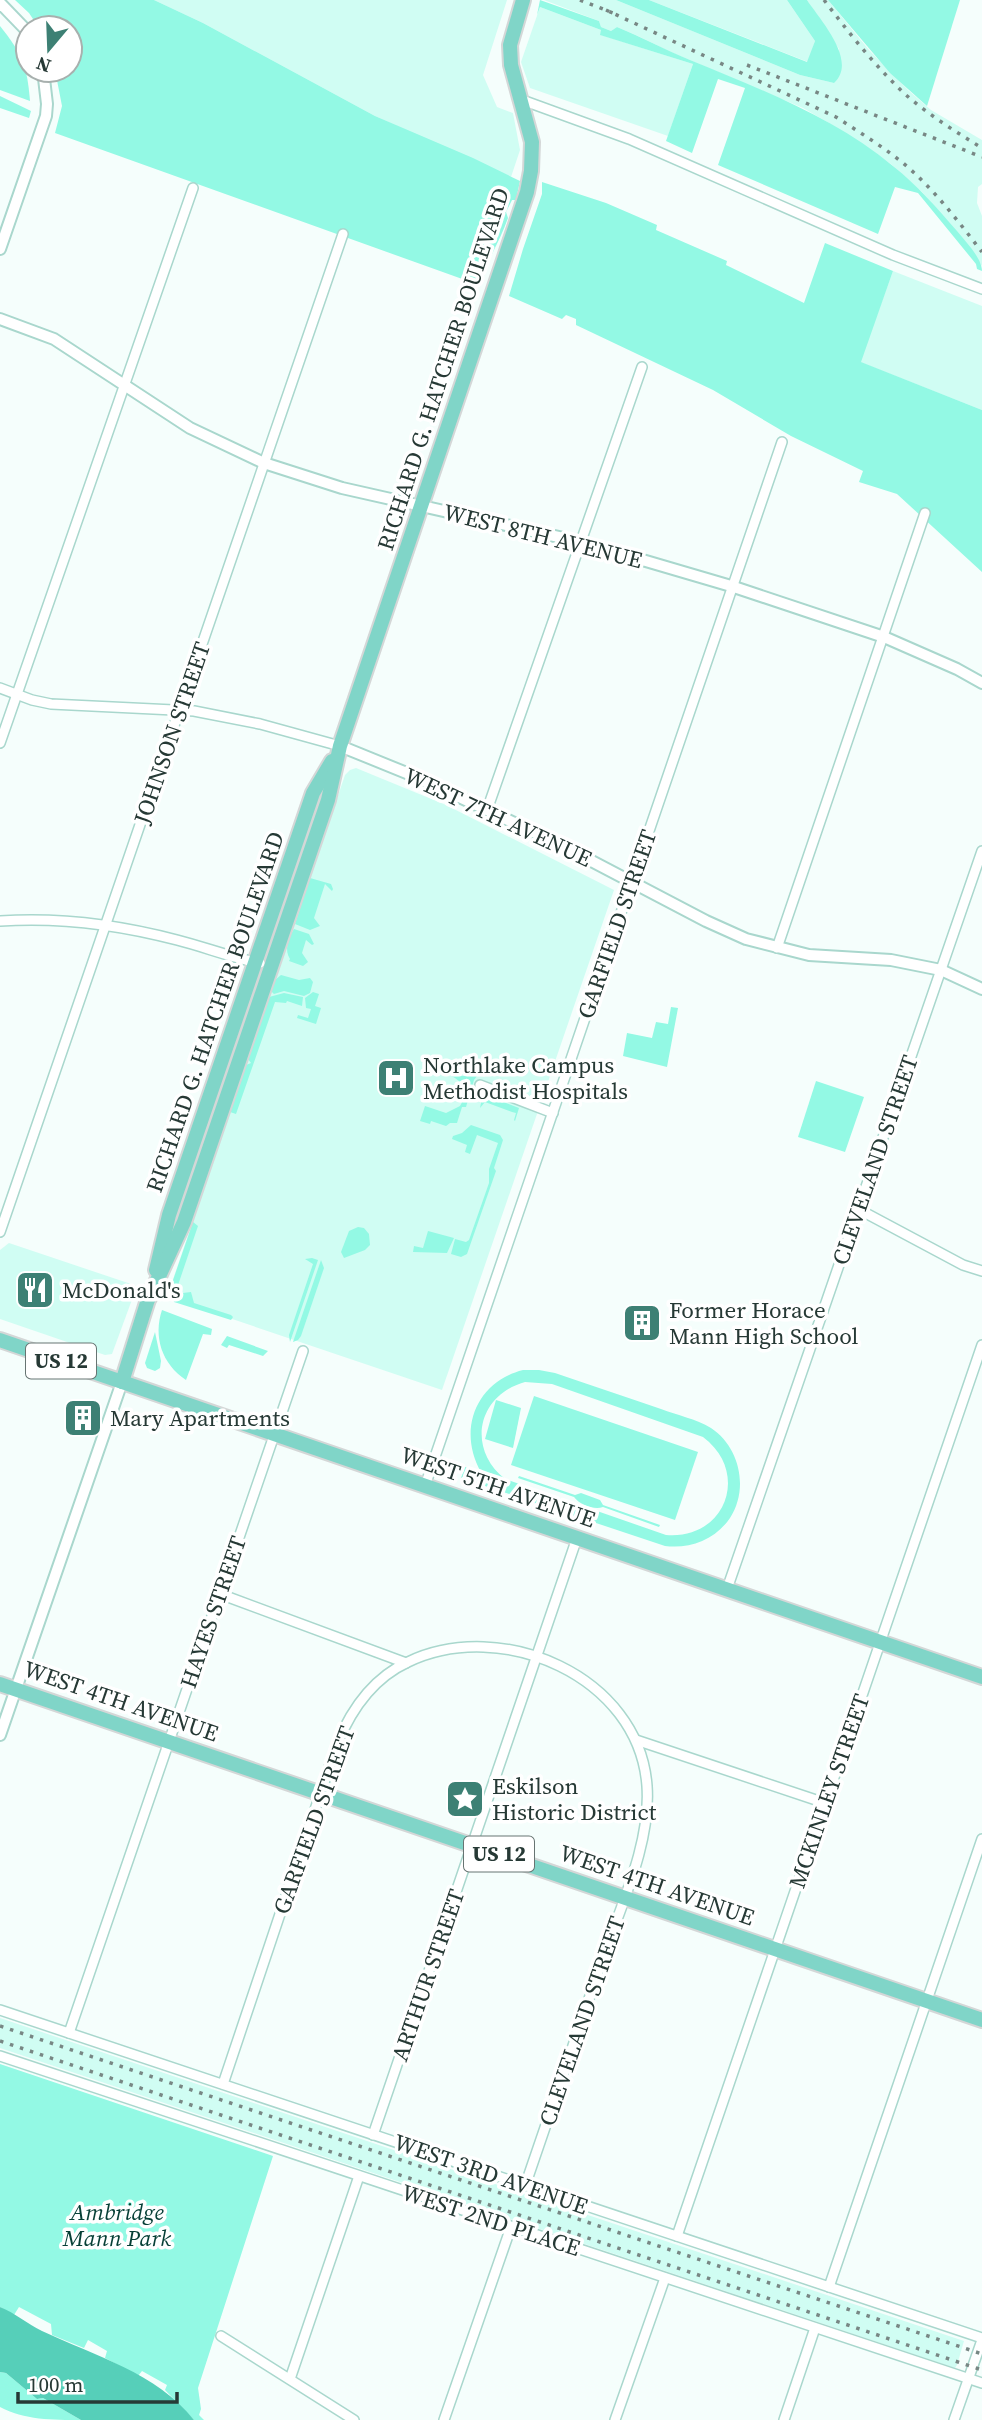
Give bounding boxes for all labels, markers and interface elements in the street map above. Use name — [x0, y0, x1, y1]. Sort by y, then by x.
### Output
north arrow — [14, 14, 84, 84]
text: N — [33, 50, 54, 80]
street label: RICHARD G. HATCHER BOULEVARD — [369, 184, 517, 554]
street label: WEST 8TH AVENUE — [440, 496, 646, 576]
street label: JOHNSON STREET — [125, 638, 218, 829]
street label: WEST 7TH AVENUE — [399, 759, 597, 875]
street label: GARFIELD STREET — [570, 825, 664, 1023]
street label: RICHARD G. HATCHER BOULEVARD — [138, 827, 292, 1197]
place label: Northlake Campus Methodist Hospitals — [423, 1049, 628, 1107]
street label: CLEVELAND STREET — [824, 1051, 926, 1269]
hospital icon: Northlake Campus Methodist Hospitals — [375, 1057, 417, 1099]
restaurant icon: McDonald's — [14, 1269, 56, 1311]
place label: McDonald's — [62, 1274, 181, 1306]
place label: Former Horace Mann High School — [669, 1294, 859, 1352]
building icon: Former Horace Mann High School — [621, 1302, 663, 1344]
road number: US 12 — [26, 1344, 96, 1378]
building icon: Mary Apartments — [62, 1397, 104, 1439]
place label: Mary Apartments — [110, 1402, 290, 1434]
street label: WEST 5TH AVENUE — [396, 1439, 600, 1535]
street label: HAYES STREET — [172, 1532, 254, 1692]
street label: WEST 4TH AVENUE — [19, 1653, 223, 1749]
street label: MCKINLEY STREET — [781, 1690, 877, 1892]
street label: GARFIELD STREET — [265, 1721, 363, 1918]
place label: Eskilson Historic District — [492, 1770, 657, 1828]
place icon: Eskilson Historic District — [444, 1778, 486, 1820]
road number: US 12 — [464, 1836, 534, 1871]
street label: WEST 4TH AVENUE — [555, 1837, 759, 1933]
street label: ARTHUR STREET — [384, 1885, 472, 2065]
street label: CLEVELAND STREET — [531, 1912, 633, 2130]
street label: WEST 3RD AVENUE — [390, 2126, 592, 2222]
street label: WEST 2ND PLACE — [398, 2176, 585, 2264]
park label: Ambridge Mann Park — [62, 2196, 171, 2254]
scale bar — [18, 2360, 177, 2404]
text: 100 m — [28, 2370, 83, 2399]

